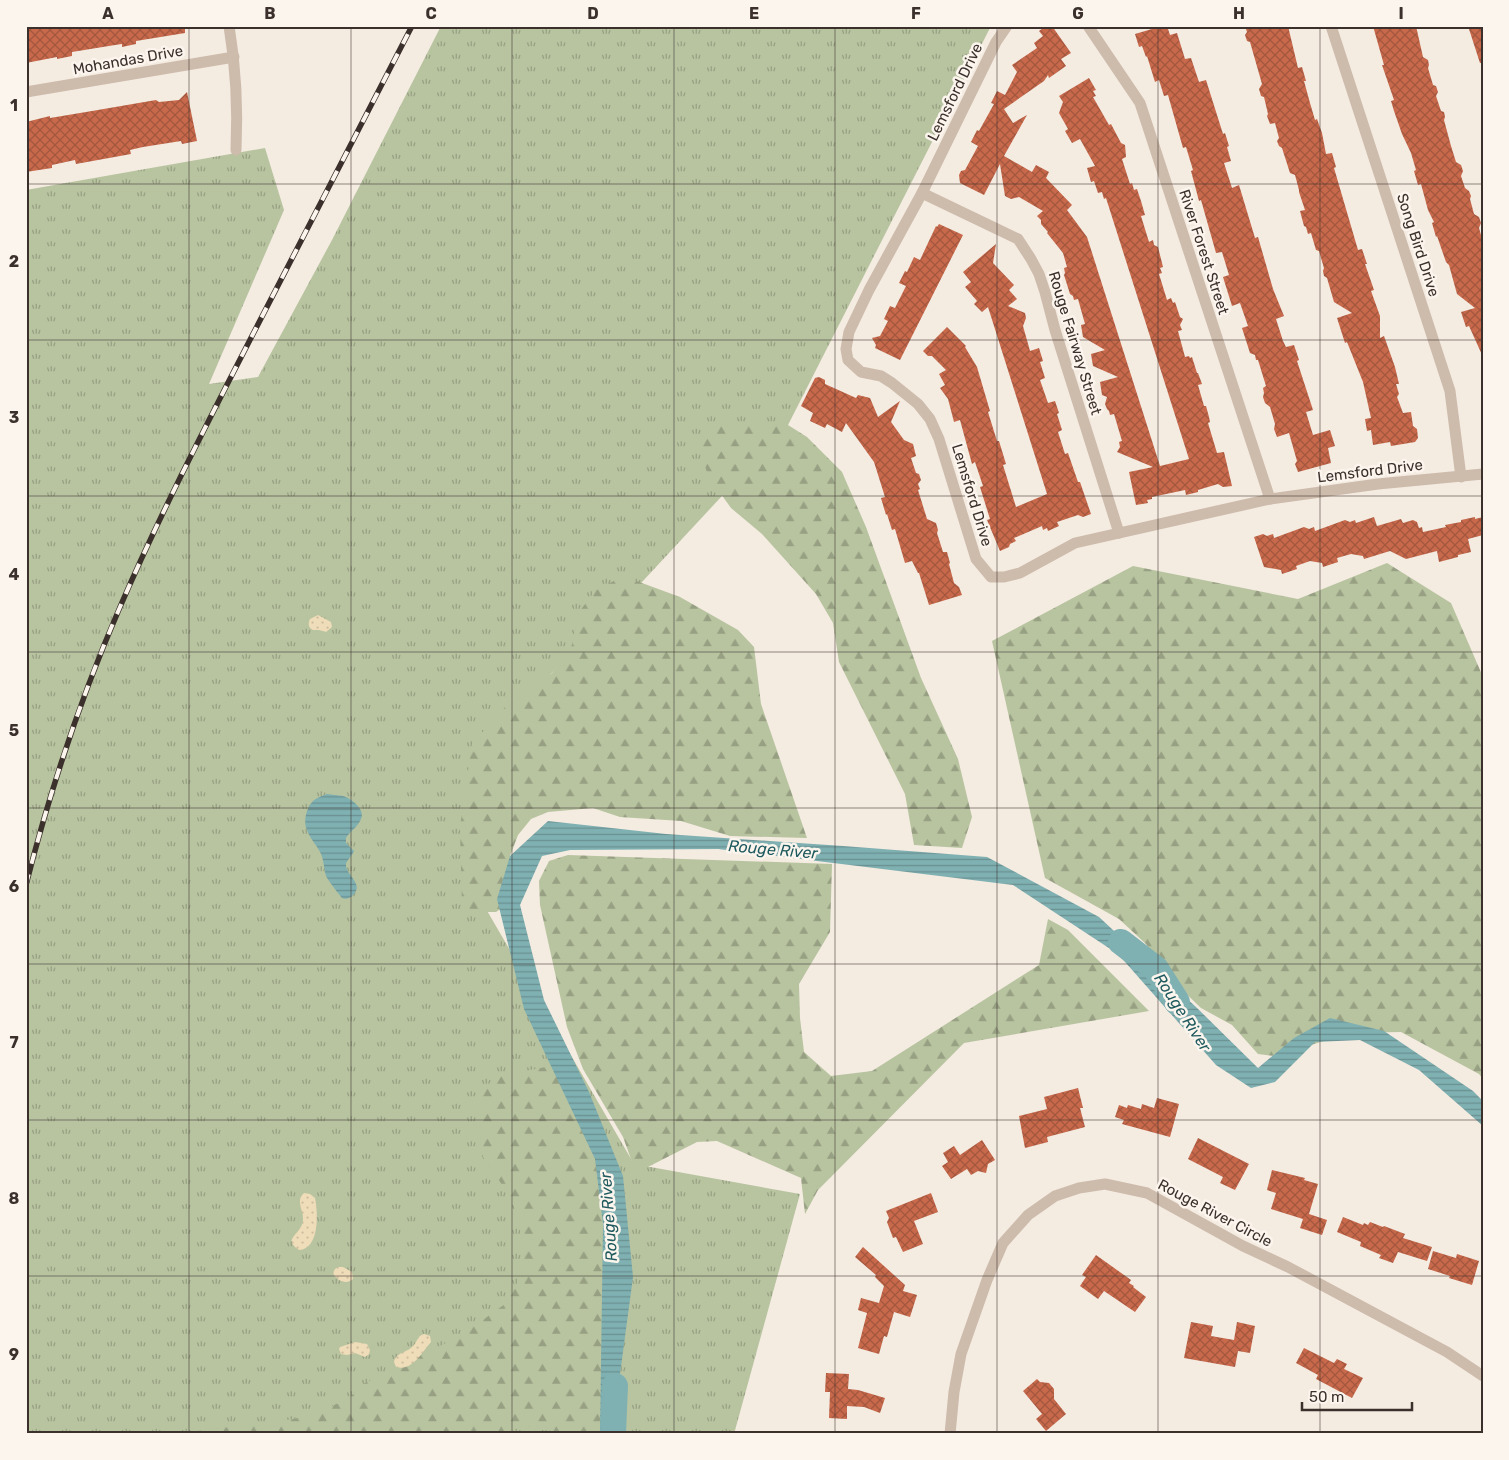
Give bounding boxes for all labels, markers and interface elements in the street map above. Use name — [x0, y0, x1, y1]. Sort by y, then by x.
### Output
text: A — [102, 4, 114, 23]
text: B — [264, 4, 276, 23]
text: C — [425, 4, 437, 23]
text: D — [587, 4, 599, 23]
text: E — [749, 4, 759, 23]
text: F — [911, 4, 921, 23]
text: G — [1072, 4, 1084, 23]
text: H — [1233, 4, 1245, 23]
text: I — [1398, 4, 1404, 23]
street label: Lemsford Drive — [924, 40, 986, 144]
street label: Mohandas Drive — [71, 41, 185, 79]
text: 1 — [10, 96, 18, 115]
street label: River Forest Street — [1175, 187, 1233, 317]
street label: Song Bird Drive — [1393, 191, 1443, 299]
text: 2 — [9, 252, 19, 271]
street label: Rouge Fairway Street — [1045, 269, 1105, 417]
text: 3 — [9, 408, 19, 427]
street label: Lemsford Drive — [948, 442, 996, 548]
street label: Lemsford Drive — [1316, 456, 1424, 486]
text: 4 — [9, 565, 20, 584]
text: 5 — [9, 721, 19, 740]
water label: Rouge River — [728, 836, 819, 863]
text: 6 — [9, 877, 19, 896]
water label: Rouge River — [1150, 970, 1215, 1056]
text: 7 — [9, 1033, 19, 1052]
water label: Rouge River — [596, 1171, 621, 1262]
street label: Rouge River Circle — [1155, 1175, 1275, 1251]
text: 8 — [9, 1189, 20, 1208]
text: 9 — [9, 1345, 19, 1364]
scale bar — [1302, 1380, 1412, 1412]
text: 50 m — [1309, 1388, 1344, 1406]

